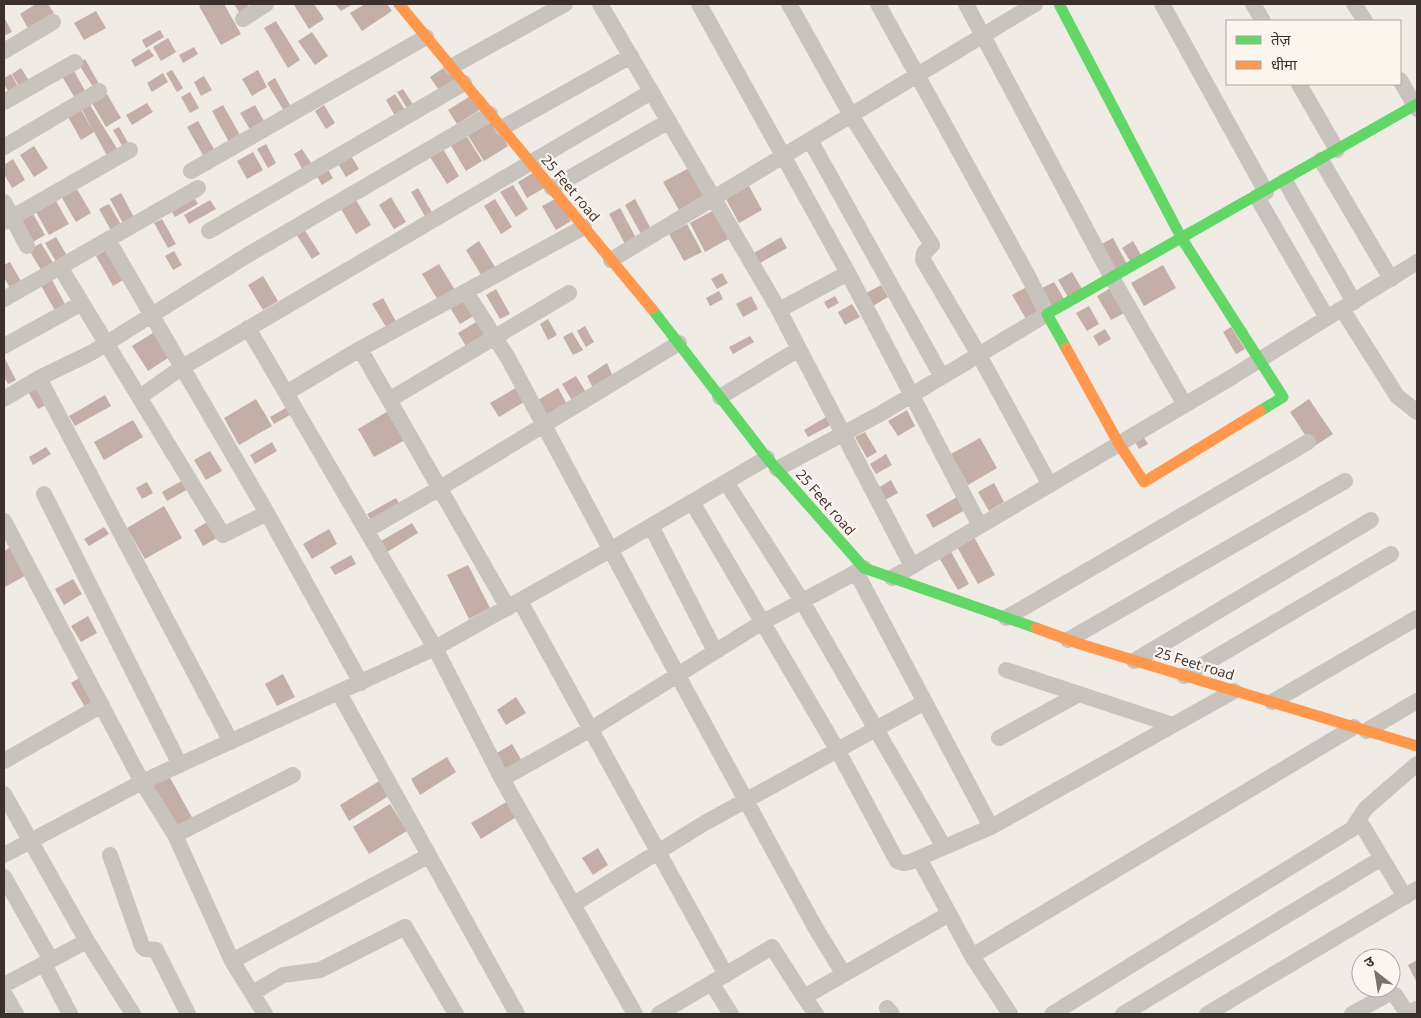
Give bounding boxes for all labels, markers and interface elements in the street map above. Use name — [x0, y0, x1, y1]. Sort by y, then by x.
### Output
legend — [1226, 20, 1401, 85]
text: तेज़ — [1271, 29, 1292, 49]
text: धीमा — [1271, 54, 1298, 74]
street label: 25 Feet road — [537, 151, 605, 225]
street label: 25 Feet road — [792, 465, 860, 539]
street label: 25 Feet road — [1153, 642, 1237, 684]
north arrow — [1351, 948, 1401, 998]
text: उ — [1361, 951, 1378, 972]

